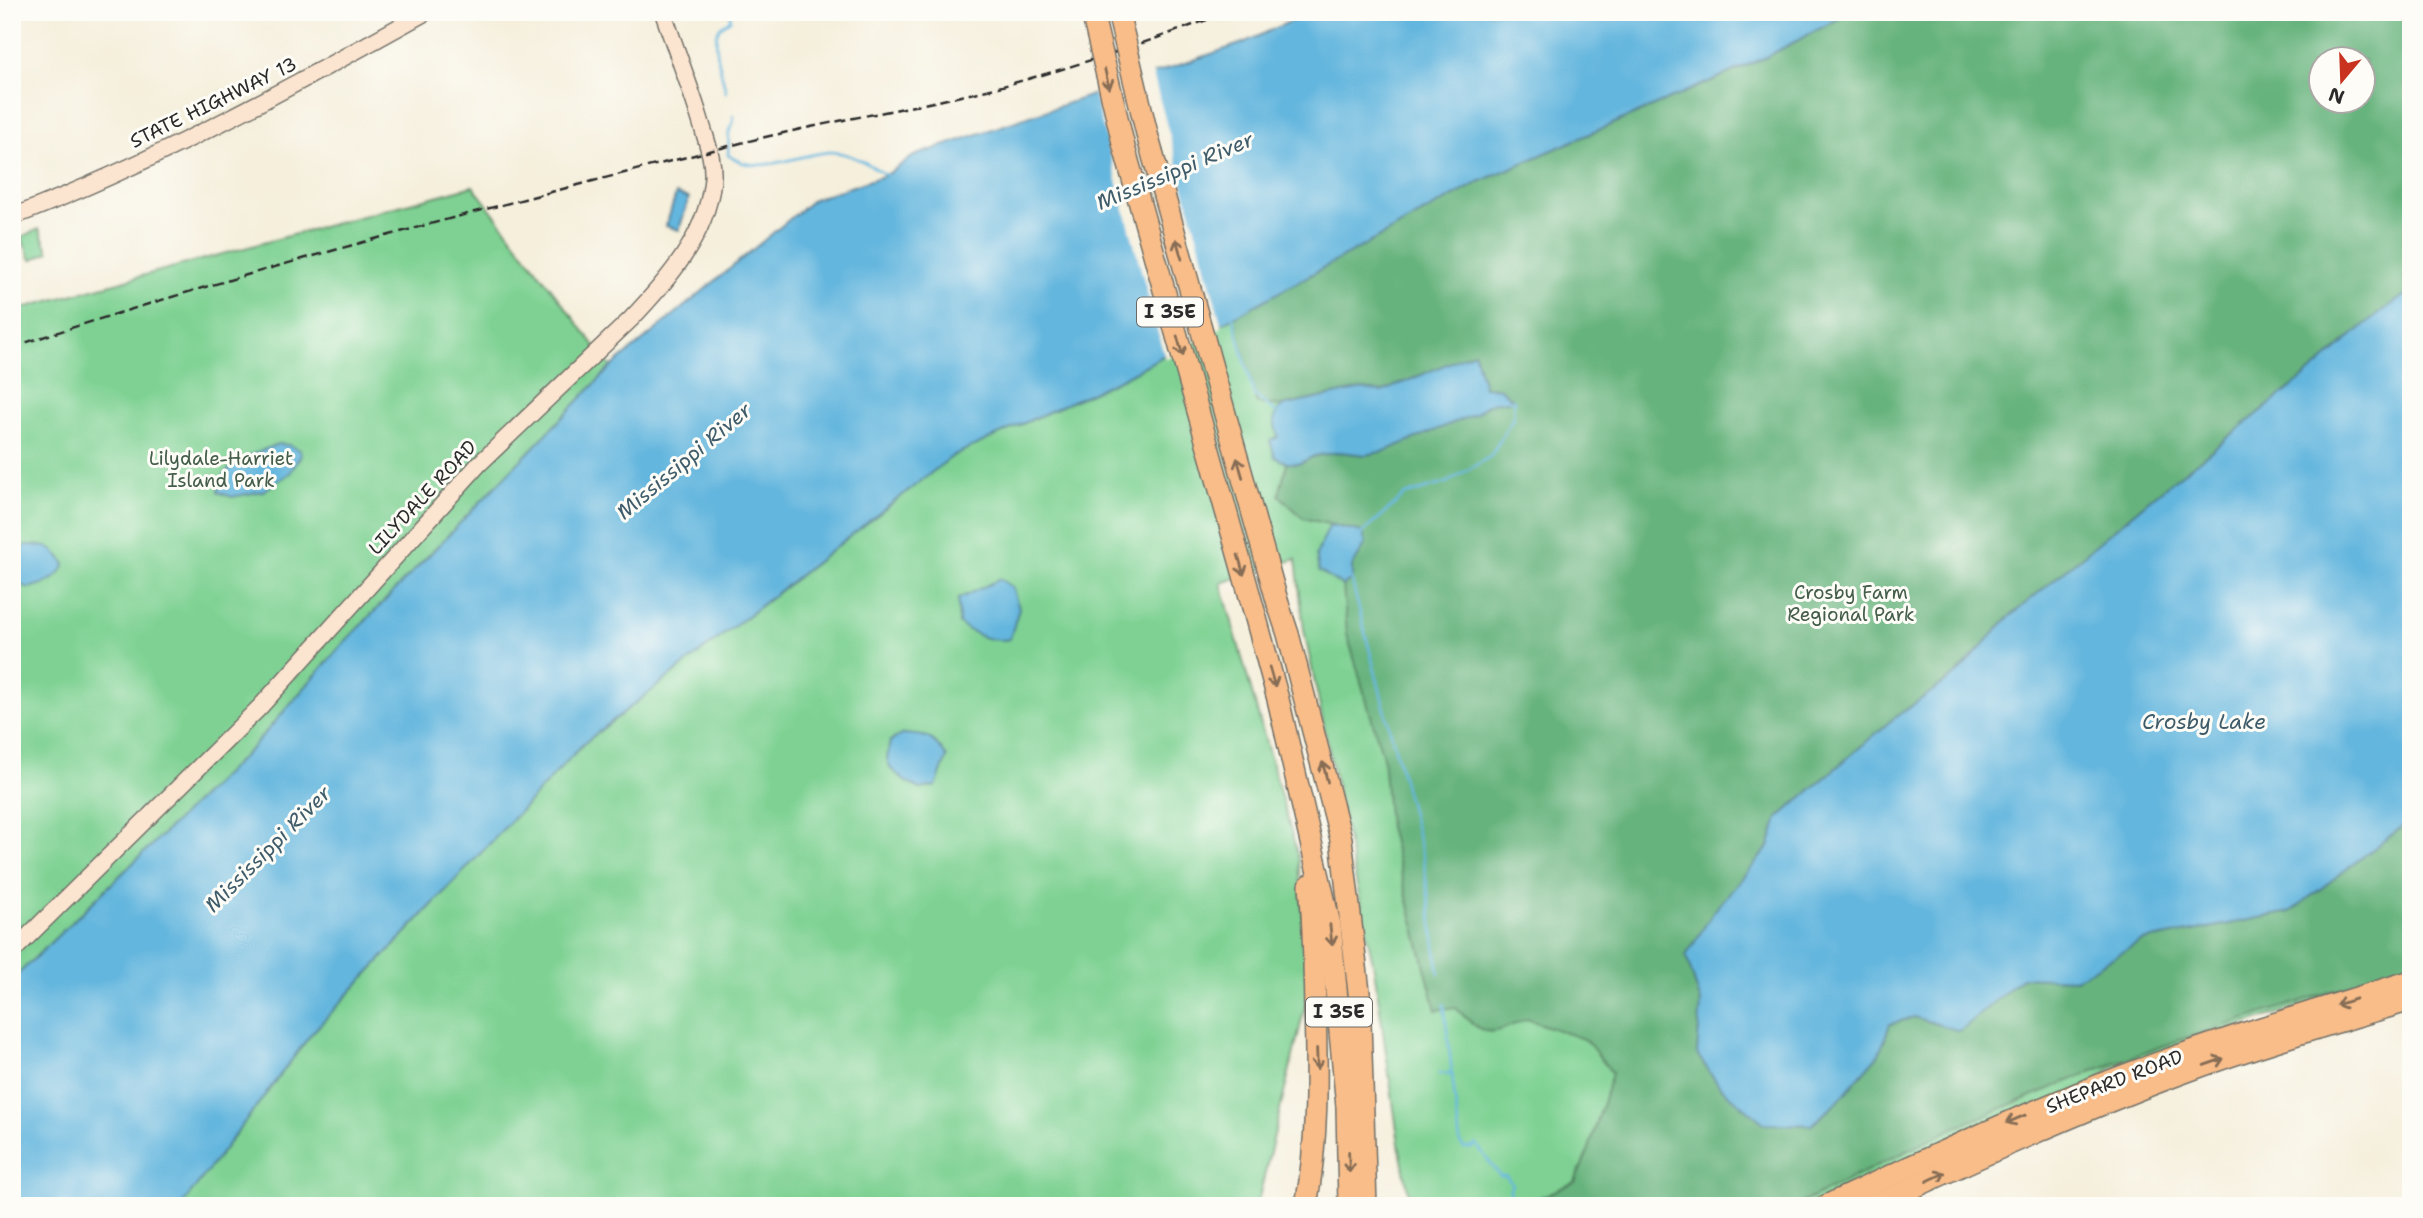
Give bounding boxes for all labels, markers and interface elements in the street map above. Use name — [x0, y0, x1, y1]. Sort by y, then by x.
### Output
north arrow — [2308, 46, 2378, 116]
street label: STATE HIGHWAY 13 — [126, 51, 301, 154]
one-way arrow — [1101, 67, 1115, 90]
text: N — [2325, 81, 2348, 110]
water label: Mississippi River — [1092, 125, 1259, 217]
one-way arrow — [1172, 238, 1185, 261]
road number: I 35E — [1137, 298, 1203, 326]
one-way arrow — [1174, 334, 1187, 356]
water label: Mississippi River — [611, 396, 758, 526]
street label: LILYDALE ROAD — [363, 435, 482, 560]
park label: Lilydale-Harriet Island Park — [149, 446, 293, 493]
one-way arrow — [1233, 457, 1246, 480]
one-way arrow — [1235, 553, 1248, 576]
park label: Crosby Farm Regional Park — [1787, 580, 1915, 627]
one-way arrow — [1267, 666, 1280, 688]
water label: Crosby Lake — [2142, 708, 2266, 736]
one-way arrow — [1318, 762, 1331, 784]
water label: Mississippi River — [199, 779, 338, 918]
one-way arrow — [1325, 923, 1338, 946]
one-way arrow — [2335, 996, 2357, 1009]
road number: I 35E — [1306, 998, 1372, 1027]
street label: SHEPARD ROAD — [2042, 1044, 2186, 1119]
one-way arrow — [1311, 1048, 1324, 1071]
one-way arrow — [2203, 1055, 2225, 1067]
one-way arrow — [2006, 1113, 2028, 1126]
one-way arrow — [1342, 1150, 1355, 1173]
one-way arrow — [1925, 1169, 1946, 1183]

